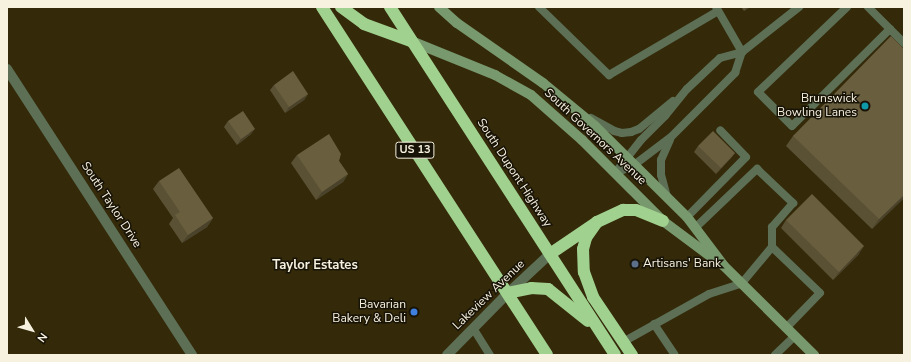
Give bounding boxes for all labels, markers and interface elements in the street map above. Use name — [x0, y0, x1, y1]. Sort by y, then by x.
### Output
street label: South Governors Avenue — [541, 86, 649, 188]
place label: Brunswick Bowling Lanes — [777, 92, 857, 120]
marker: Brunswick Bowling Lanes — [860, 101, 870, 111]
street label: South Dupont Highway — [474, 116, 554, 230]
road number: US 13 — [395, 141, 435, 159]
street label: South Taylor Drive — [78, 159, 144, 251]
district label: Taylor Estates — [272, 257, 358, 273]
street label: Lakeview Avenue — [450, 257, 528, 333]
place label: Artisans' Bank — [643, 257, 721, 271]
marker: Artisans' Bank — [630, 259, 640, 269]
place label: Bavarian Bakery & Deli — [332, 298, 406, 326]
marker: Bavarian Bakery & Deli — [409, 307, 419, 317]
north arrow — [12, 310, 52, 350]
text: N — [34, 330, 50, 345]

